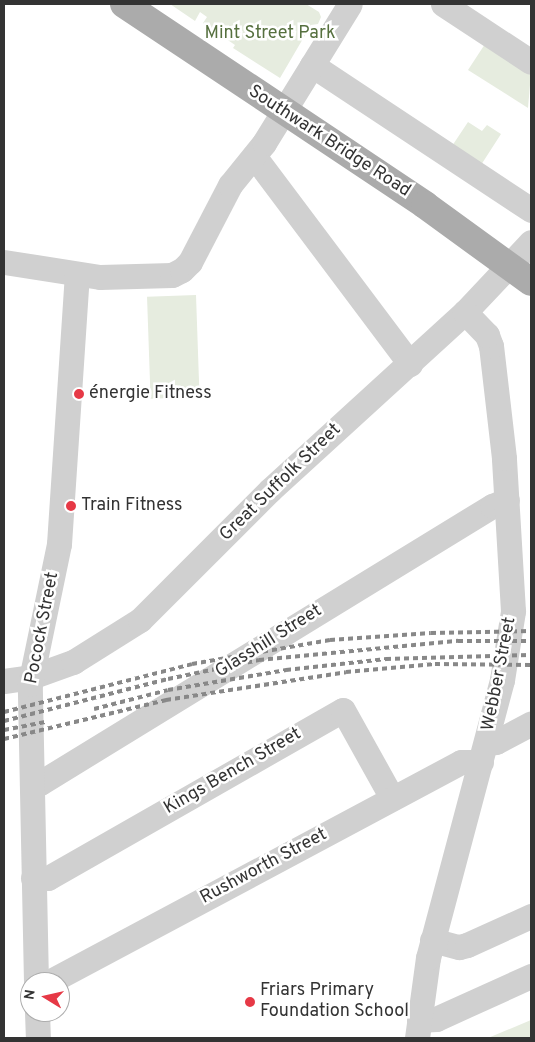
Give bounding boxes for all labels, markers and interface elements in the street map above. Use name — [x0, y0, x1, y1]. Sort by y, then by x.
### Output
park label: Mint Street Park — [205, 23, 335, 45]
street label: Southwark Bridge Road — [244, 81, 414, 203]
place label: énergie Fitness — [89, 383, 212, 405]
marker: énergie Fitness — [73, 388, 85, 400]
street label: Great Suffolk Street — [216, 420, 346, 546]
place label: Train Fitness — [81, 495, 183, 517]
marker: Train Fitness — [65, 500, 77, 512]
street label: Pocock Street — [22, 570, 64, 686]
street label: Glasshill Street — [212, 601, 326, 683]
street label: Webber Street — [478, 615, 522, 733]
street label: Kings Bench Street — [161, 724, 305, 820]
street label: Rushworth Street — [197, 824, 331, 910]
north arrow — [20, 972, 70, 1022]
place label: Friars Primary Foundation School — [260, 981, 409, 1024]
text: N — [21, 988, 40, 1001]
marker: Friars Primary Foundation School — [244, 996, 256, 1008]

